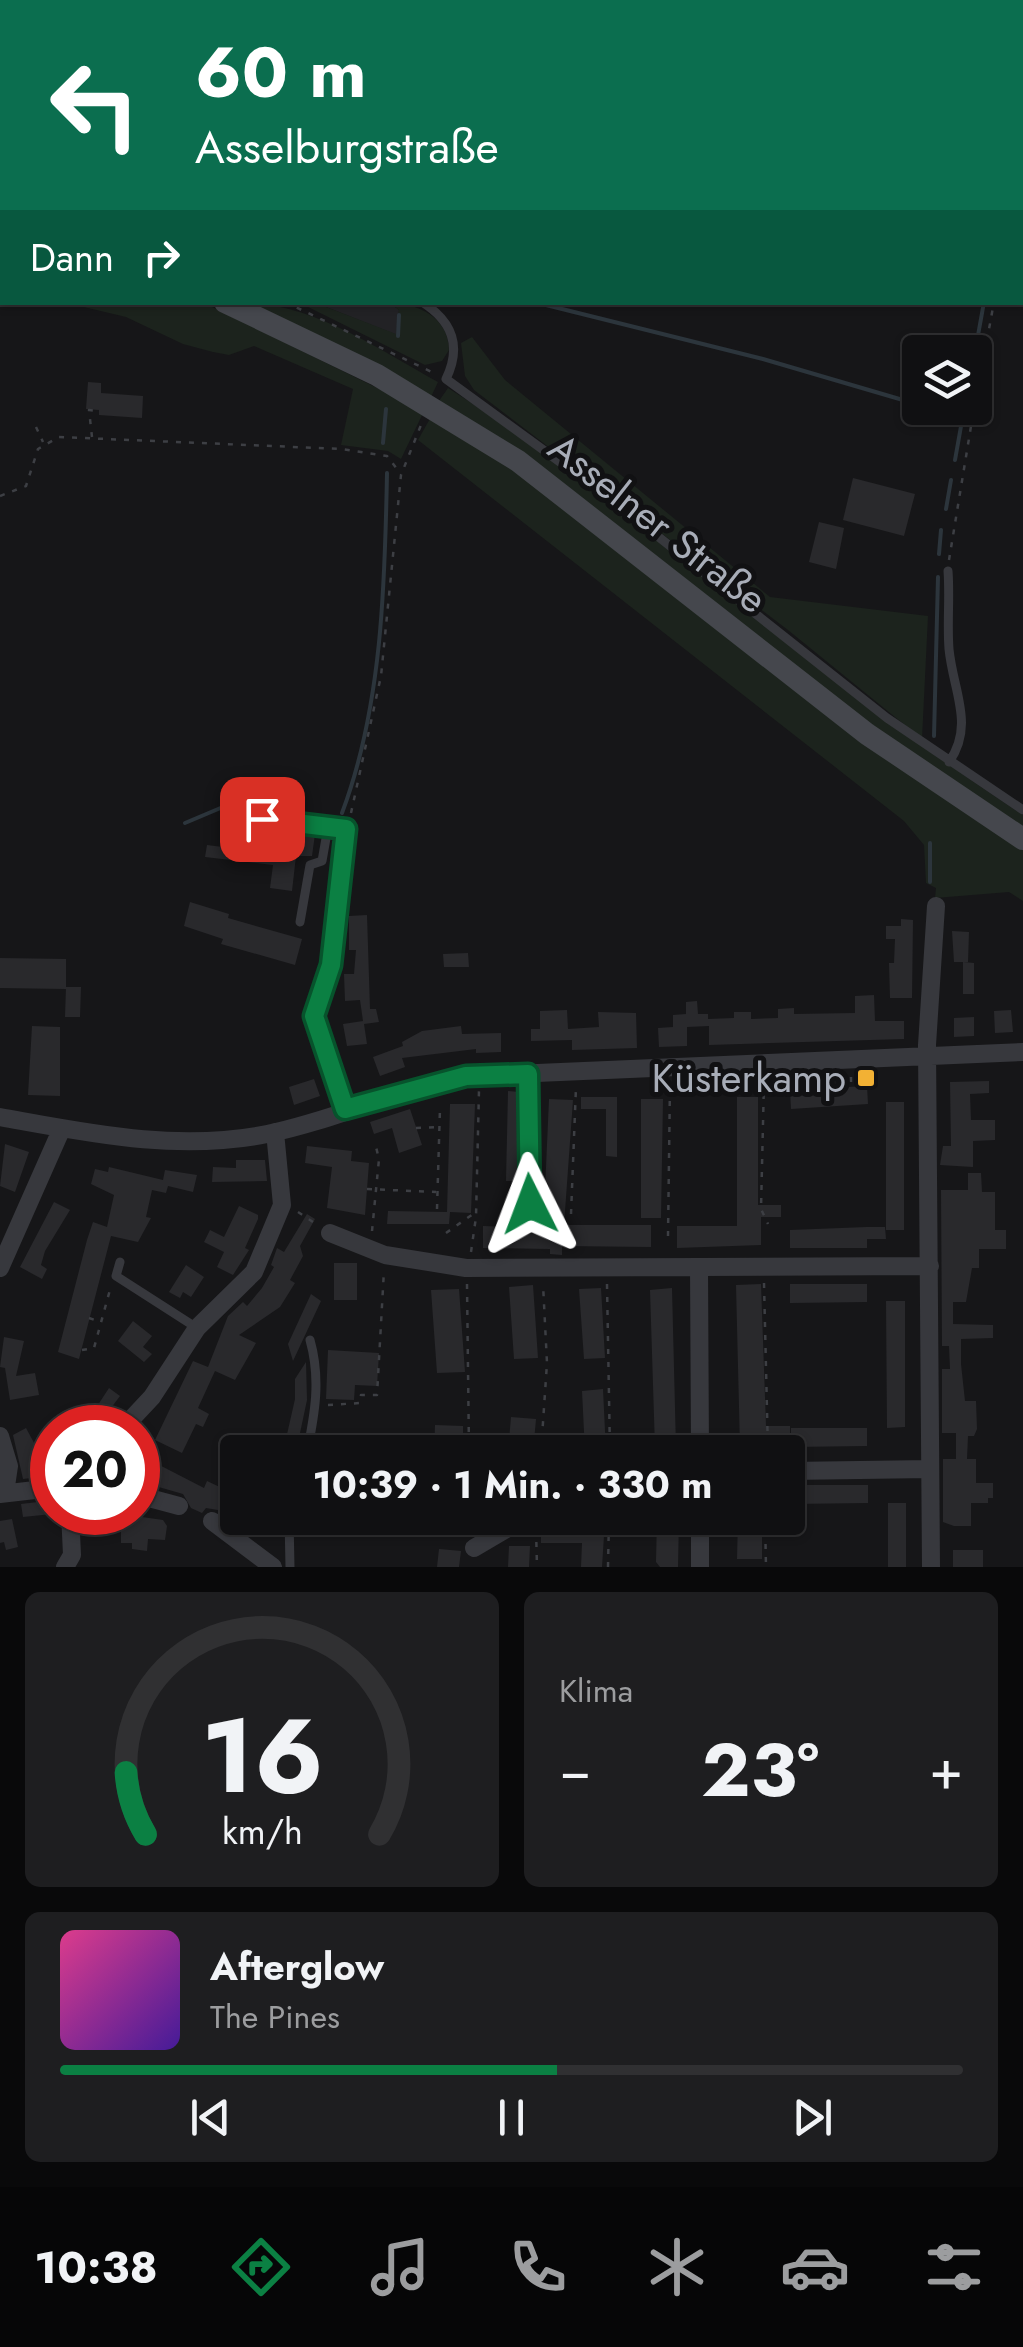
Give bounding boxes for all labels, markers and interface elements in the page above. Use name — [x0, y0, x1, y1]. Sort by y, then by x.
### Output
text: 60 m — [195, 22, 367, 123]
icon: left — [30, 40, 160, 170]
text: Asselburgstraße — [195, 115, 499, 180]
text: Dann — [30, 230, 114, 285]
icon: right — [134, 230, 189, 285]
map controls — [902, 335, 992, 425]
button: layers — [902, 335, 992, 425]
street label: Asselner Straße — [536, 419, 780, 627]
pin — [220, 777, 305, 862]
icon: arrive — [235, 792, 290, 847]
place label: Küsterkamp — [652, 1049, 846, 1107]
marker: Küsterkamp — [855, 1067, 877, 1089]
position arrow — [478, 1152, 582, 1256]
speed limit sign: 20 — [30, 1405, 160, 1535]
text: 10:39 · 1 Min. · 330 m — [313, 1457, 712, 1512]
text: Klima — [559, 1668, 633, 1714]
text: 16 — [201, 1681, 323, 1831]
text: 23° — [701, 1716, 819, 1824]
text: − — [559, 1730, 591, 1810]
text: + — [929, 1730, 963, 1810]
text: km/h — [222, 1806, 302, 1857]
text: Afterglow — [210, 1939, 384, 1994]
text: The Pines — [210, 1994, 340, 2040]
icon: previous — [183, 2090, 238, 2145]
icon: pause — [484, 2090, 539, 2145]
icon: next — [785, 2090, 840, 2145]
icon: directions — [226, 2232, 296, 2302]
icon: music — [365, 2232, 435, 2302]
icon: phone — [503, 2232, 573, 2302]
icon: climate — [642, 2232, 712, 2302]
icon: car — [780, 2232, 850, 2302]
icon: filters — [919, 2232, 989, 2302]
text: 10:38 — [34, 2235, 158, 2300]

